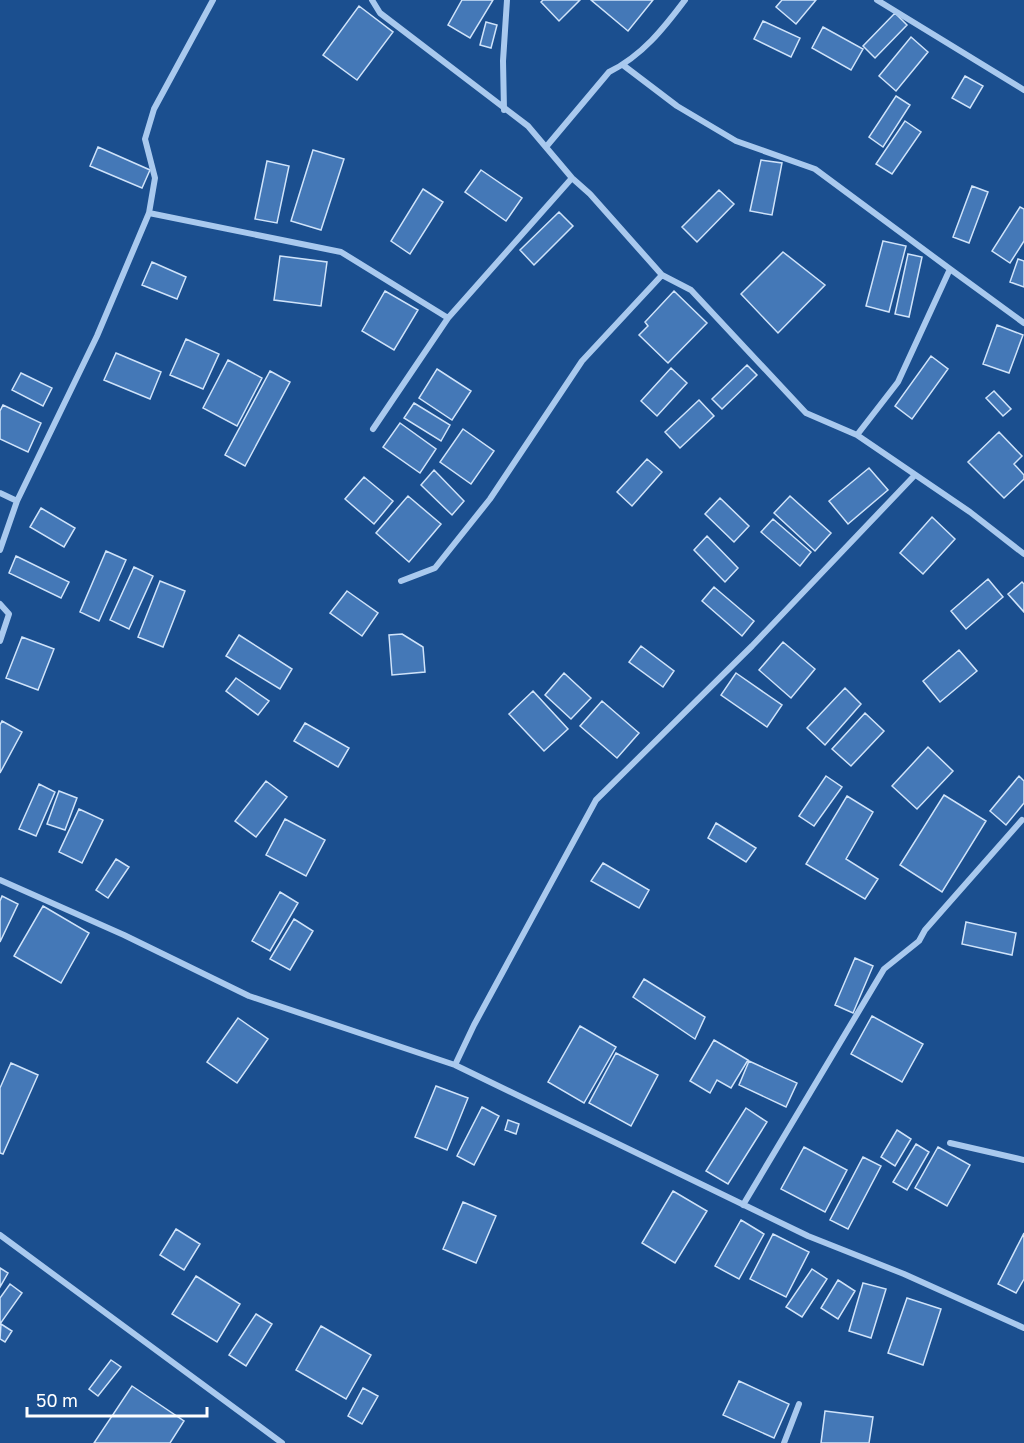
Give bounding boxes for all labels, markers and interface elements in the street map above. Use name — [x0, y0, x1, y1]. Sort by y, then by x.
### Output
scale bar — [27, 1380, 207, 1418]
text: 50 m — [36, 1389, 78, 1411]

